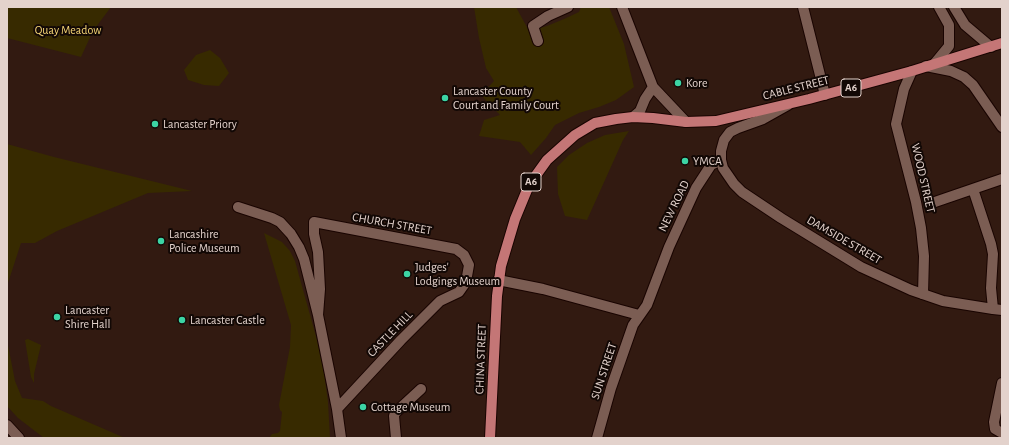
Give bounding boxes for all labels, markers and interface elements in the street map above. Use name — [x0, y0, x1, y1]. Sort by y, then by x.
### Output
park label: Quay Meadow — [35, 23, 101, 37]
street label: CABLE STREET — [761, 73, 831, 103]
place label: Kore — [686, 76, 707, 90]
marker: Kore — [673, 78, 683, 88]
road number: A6 — [841, 79, 861, 97]
place label: Lancaster County Court and Family Court — [453, 84, 559, 112]
marker: Lancaster County Court and Family Court — [440, 93, 450, 103]
place label: Lancaster Priory — [163, 117, 237, 131]
marker: Lancaster Priory — [150, 119, 160, 129]
street label: WOOD STREET — [908, 142, 938, 214]
place label: YMCA — [693, 154, 722, 168]
marker: YMCA — [680, 156, 690, 166]
road number: A6 — [521, 173, 541, 191]
street label: NEW ROAD — [655, 178, 693, 234]
street label: CHURCH STREET — [351, 210, 433, 238]
street label: DAMSIDE STREET — [804, 213, 884, 267]
place label: Lancashire Police Museum — [169, 227, 240, 255]
marker: Lancashire Police Museum — [156, 236, 166, 246]
place label: Judges' Lodgings Museum — [415, 260, 500, 288]
marker: Judges' Lodgings Museum — [402, 269, 412, 279]
place label: Lancaster Shire Hall — [65, 303, 111, 331]
street label: CASTLE HILL — [364, 308, 416, 360]
marker: Lancaster Shire Hall — [52, 312, 62, 322]
place label: Lancaster Castle — [190, 313, 265, 327]
marker: Lancaster Castle — [177, 315, 187, 325]
street label: CHINA STREET — [473, 324, 489, 394]
street label: SUN STREET — [588, 341, 620, 401]
place label: Cottage Museum — [371, 400, 450, 414]
marker: Cottage Museum — [358, 402, 368, 412]

